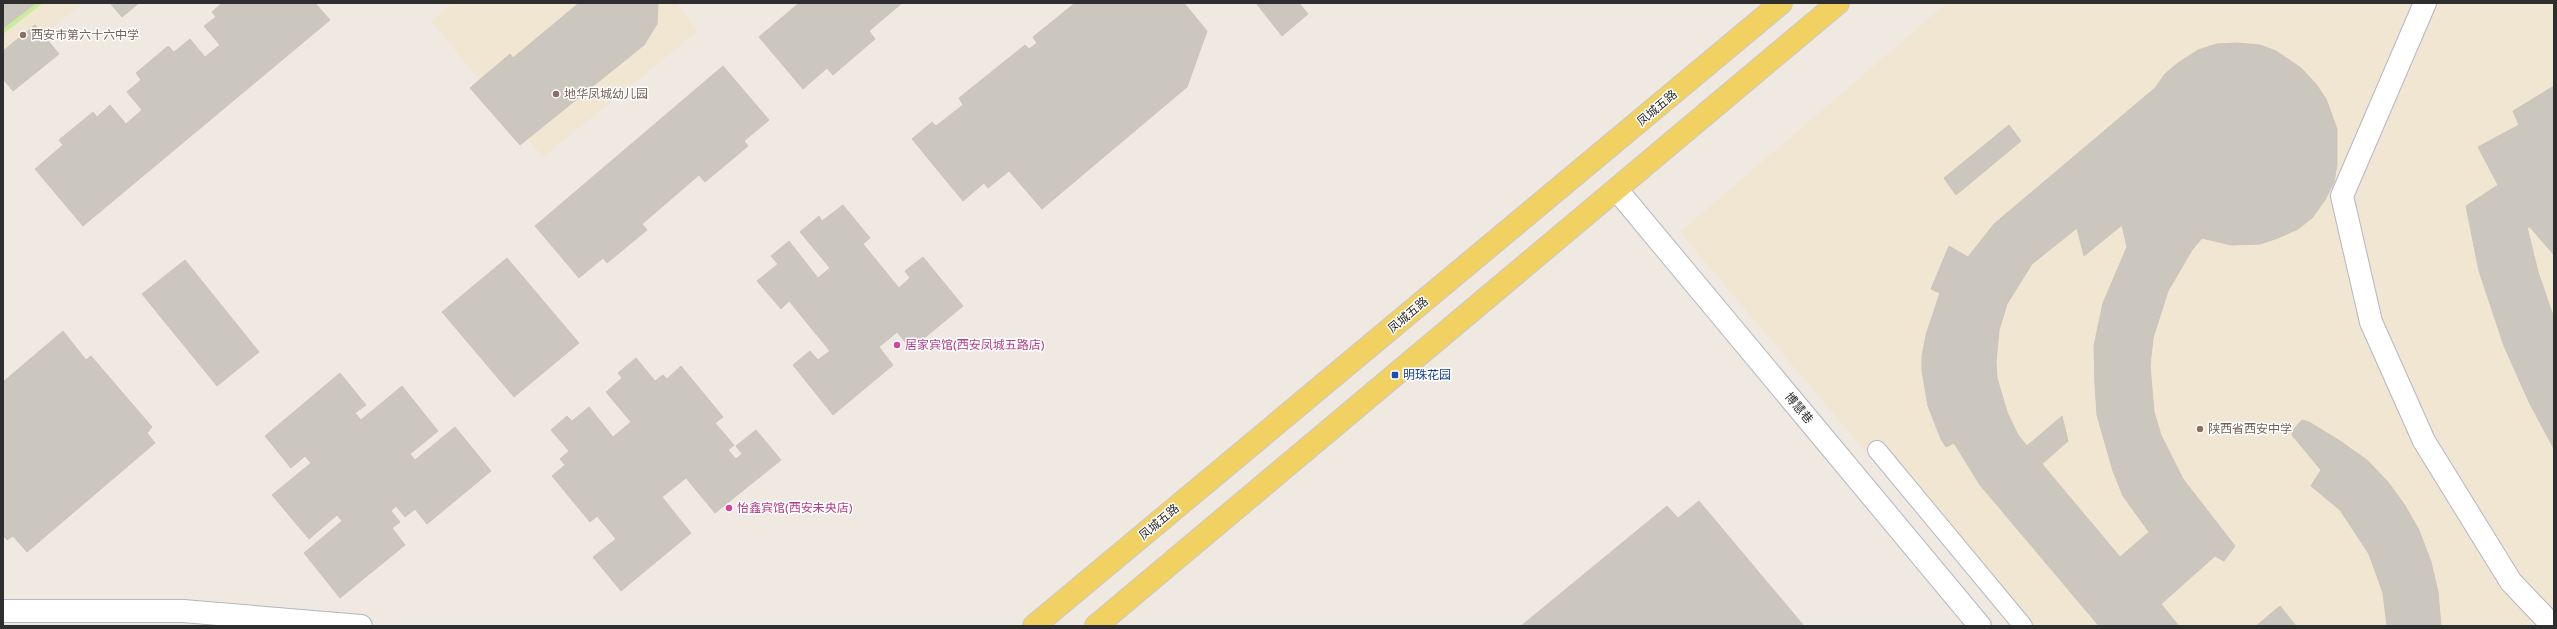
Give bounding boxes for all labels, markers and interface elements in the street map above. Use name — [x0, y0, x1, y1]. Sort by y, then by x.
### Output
place label: 西安市第六十六中学 — [31, 28, 139, 42]
marker: 西安市第六十六中学 — [18, 30, 28, 40]
place label: 地华凤城幼儿园 — [564, 87, 648, 101]
street label: 凤城五路 — [1634, 87, 1680, 129]
marker: 地华凤城幼儿园 — [551, 89, 561, 99]
street label: 凤城五路 — [1385, 294, 1431, 336]
place label: 居家宾馆(西安凤城五路店) — [905, 338, 1045, 352]
marker: 居家宾馆(西安凤城五路店) — [892, 340, 902, 350]
place label: 明珠花园 — [1403, 368, 1451, 382]
marker: 明珠花园 — [1390, 370, 1400, 380]
street label: 博慧巷 — [1782, 390, 1816, 426]
place label: 陕西省西安中学 — [2208, 422, 2292, 436]
marker: 陕西省西安中学 — [2195, 424, 2205, 434]
place label: 怡鑫宾馆(西安未央店) — [737, 501, 853, 515]
street label: 凤城五路 — [1136, 501, 1182, 543]
marker: 怡鑫宾馆(西安未央店) — [724, 503, 734, 513]

